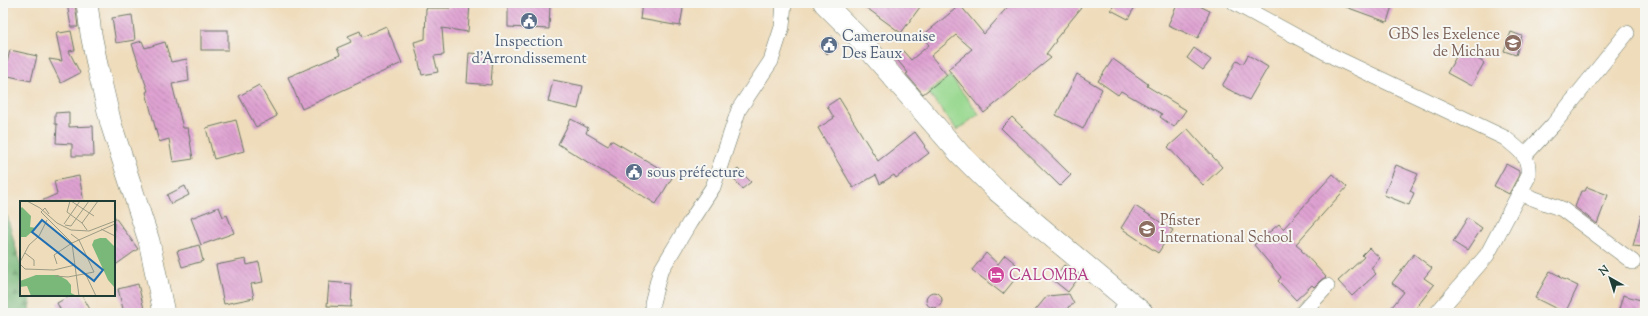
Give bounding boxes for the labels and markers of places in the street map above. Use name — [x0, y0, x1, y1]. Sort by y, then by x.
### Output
public building icon: Inspection d'Arrondissement — [519, 11, 539, 31]
place label: GBS les Exelence de Michau — [1388, 25, 1500, 63]
place label: Camerounaise Des Eaux — [842, 27, 935, 65]
place label: Inspection d'Arrondissement — [471, 32, 587, 70]
school or university icon: GBS les Exelence de Michau — [1503, 33, 1523, 53]
public building icon: Camerounaise Des Eaux — [819, 35, 839, 55]
public building icon: sous préfecture — [624, 162, 644, 182]
place label: sous préfecture — [647, 163, 745, 184]
place label: Pfister International School — [1160, 211, 1293, 249]
school or university icon: Pfister International School — [1137, 219, 1157, 239]
hotel icon: CALOMBA — [986, 265, 1006, 285]
place label: CALOMBA — [1009, 266, 1089, 287]

